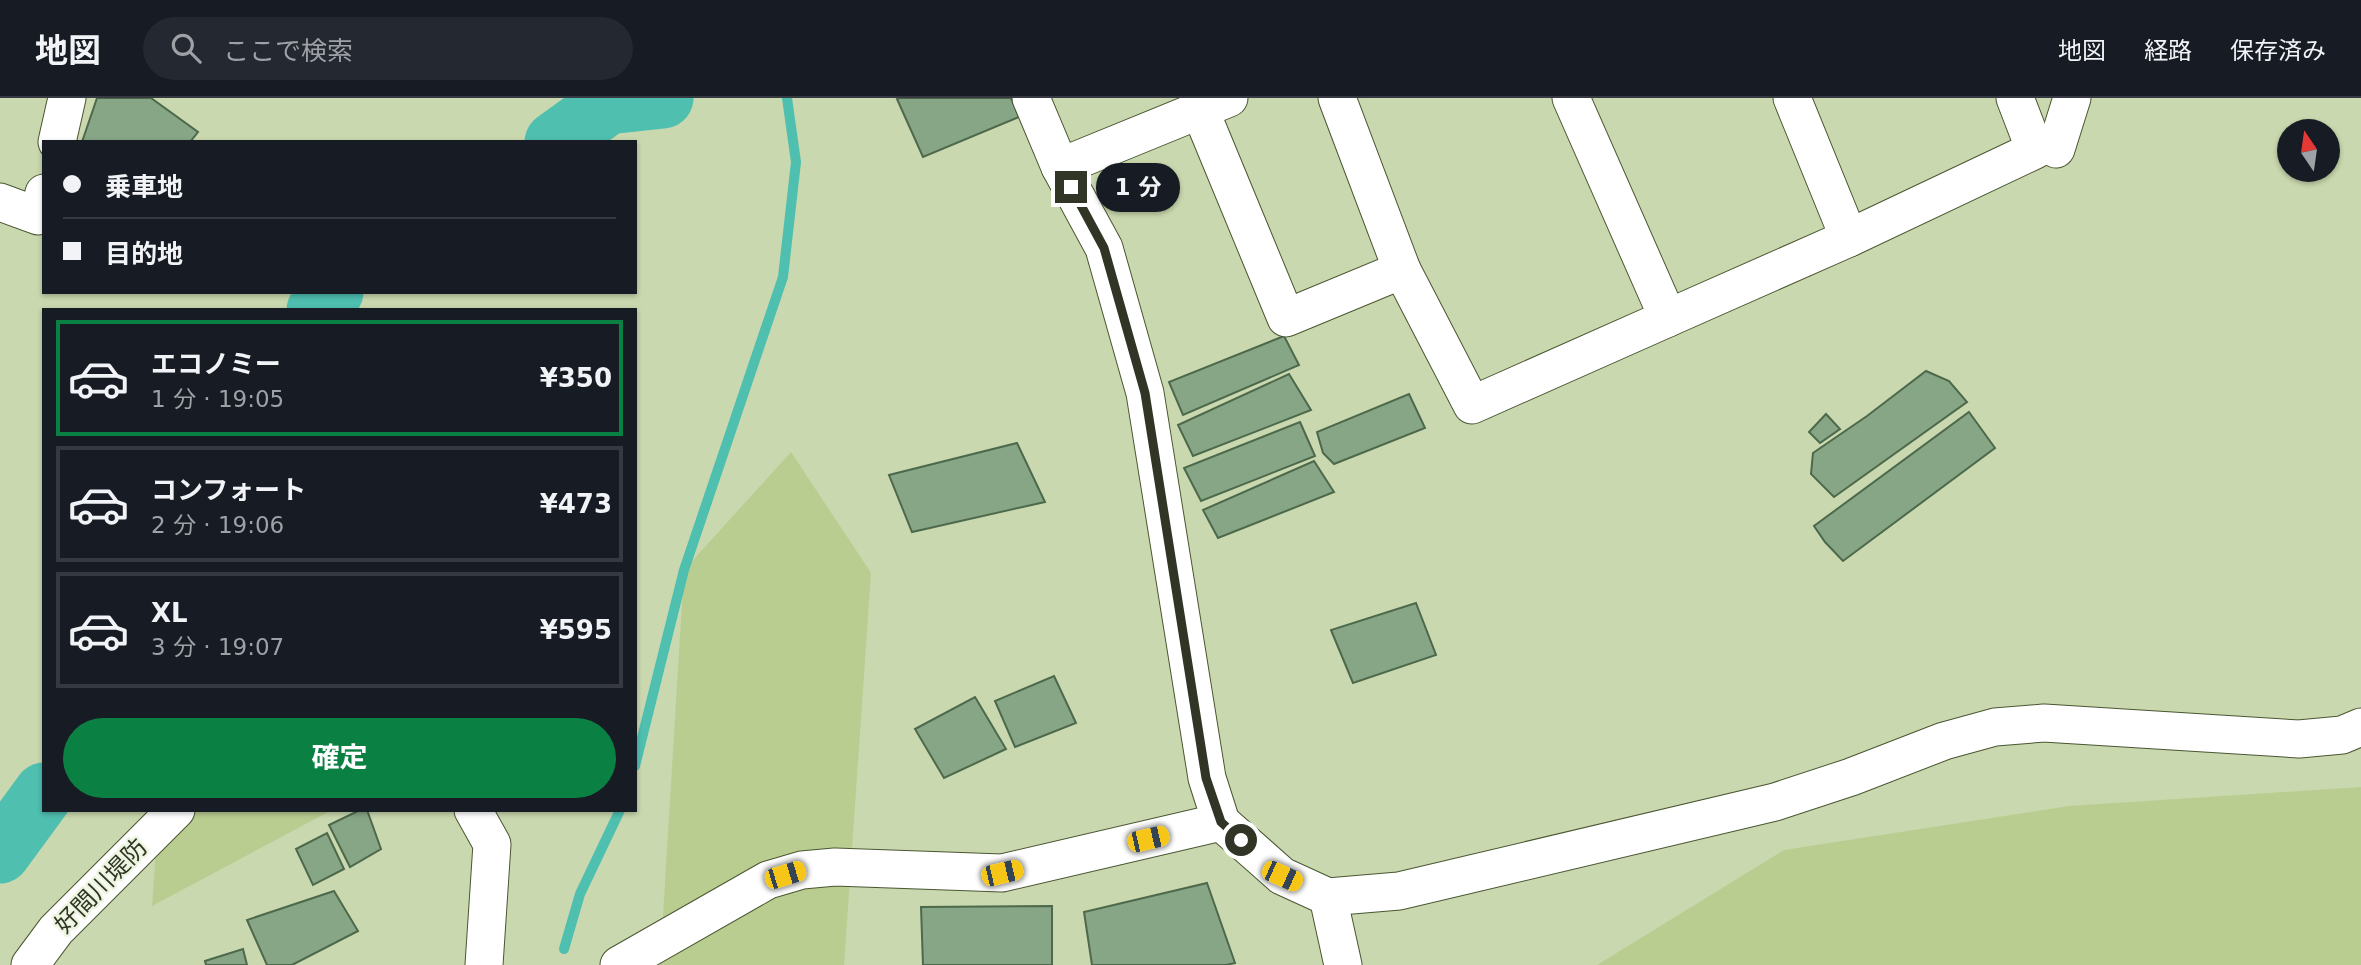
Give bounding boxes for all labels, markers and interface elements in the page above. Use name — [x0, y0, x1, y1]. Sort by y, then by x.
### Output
search box — [143, 17, 633, 80]
icon: search — [167, 29, 205, 67]
text: 地図 — [35, 31, 101, 70]
text: ここで検索 — [223, 36, 353, 66]
text: 地図 — [2058, 37, 2106, 65]
text: 経路 — [2144, 37, 2192, 65]
text: 保存済み — [2230, 37, 2326, 65]
north arrow — [2277, 119, 2340, 182]
map controls — [2277, 119, 2340, 182]
callout: 1 分 — [1096, 162, 1180, 212]
route end — [1055, 171, 1087, 203]
text: 乗車地 — [105, 172, 183, 202]
text: 1 分 — [1114, 174, 1162, 200]
text: 目的地 — [105, 239, 183, 269]
icon: car — [67, 347, 130, 410]
text: エコノミー — [151, 349, 281, 379]
text: ¥350 — [540, 363, 612, 393]
text: 1 分 · 19:05 — [151, 386, 284, 412]
icon: car — [67, 473, 130, 536]
text: コンフォート — [151, 475, 306, 505]
text: ¥473 — [540, 489, 612, 519]
text: 2 分 · 19:06 — [151, 512, 284, 538]
text: XL — [151, 598, 188, 628]
icon: car — [67, 599, 130, 662]
text: ¥595 — [540, 615, 612, 645]
text: 3 分 · 19:07 — [151, 634, 284, 660]
button: 確定 — [63, 718, 616, 798]
car — [1126, 824, 1171, 854]
route start — [1225, 824, 1257, 856]
street label: 好間川堤防 — [49, 833, 153, 939]
car — [980, 858, 1025, 888]
car — [1259, 858, 1306, 894]
car — [762, 859, 809, 891]

